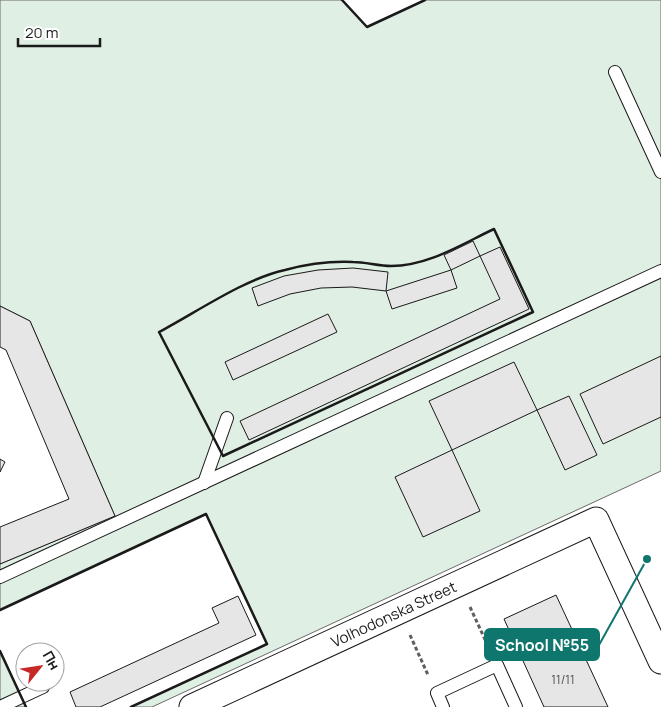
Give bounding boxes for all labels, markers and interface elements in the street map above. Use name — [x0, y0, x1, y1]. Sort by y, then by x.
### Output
scale bar — [18, 15, 100, 47]
text: 20 m — [25, 22, 58, 43]
street label: Volhodonska Street — [327, 576, 460, 652]
callout: School №55 — [485, 629, 599, 660]
text: School №55 — [495, 634, 589, 656]
north arrow — [15, 642, 65, 692]
text: Пн — [39, 647, 65, 673]
house number: 11/11 — [551, 671, 575, 688]

